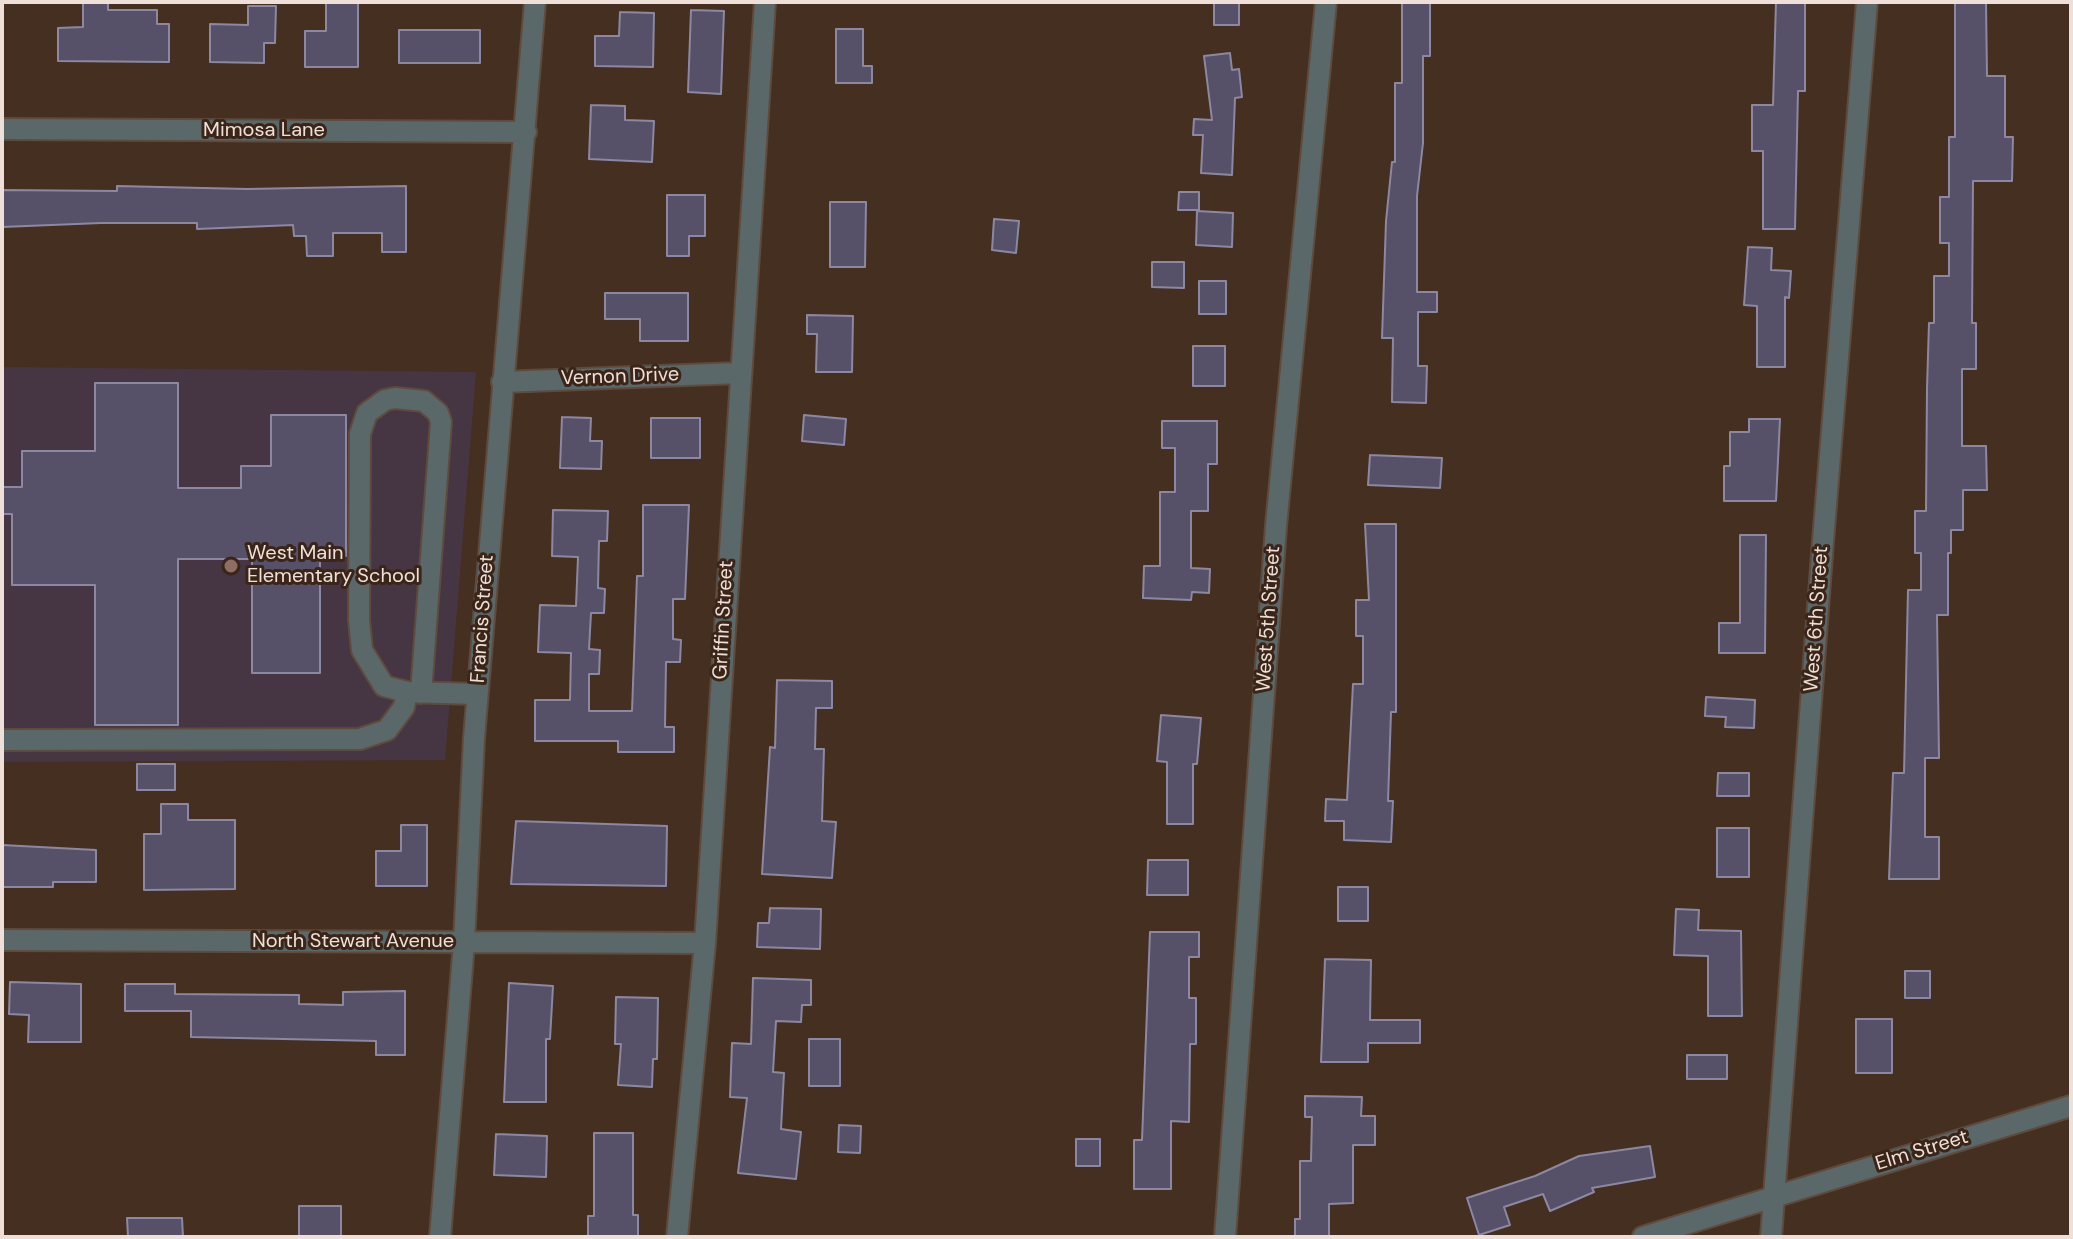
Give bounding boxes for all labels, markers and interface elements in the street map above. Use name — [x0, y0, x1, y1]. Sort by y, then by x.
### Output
street label: Mimosa Lane — [203, 119, 325, 143]
street label: Vernon Drive — [560, 363, 680, 391]
place label: West Main Elementary School — [247, 542, 420, 589]
street label: West 5th Street — [1252, 545, 1286, 693]
street label: West 6th Street — [1800, 545, 1834, 693]
street label: Francis Street — [467, 554, 499, 684]
marker: West Main Elementary School — [222, 557, 240, 575]
street label: Griffin Street — [709, 560, 739, 680]
street label: North Stewart Avenue — [252, 930, 454, 954]
street label: Elm Street — [1873, 1126, 1971, 1176]

